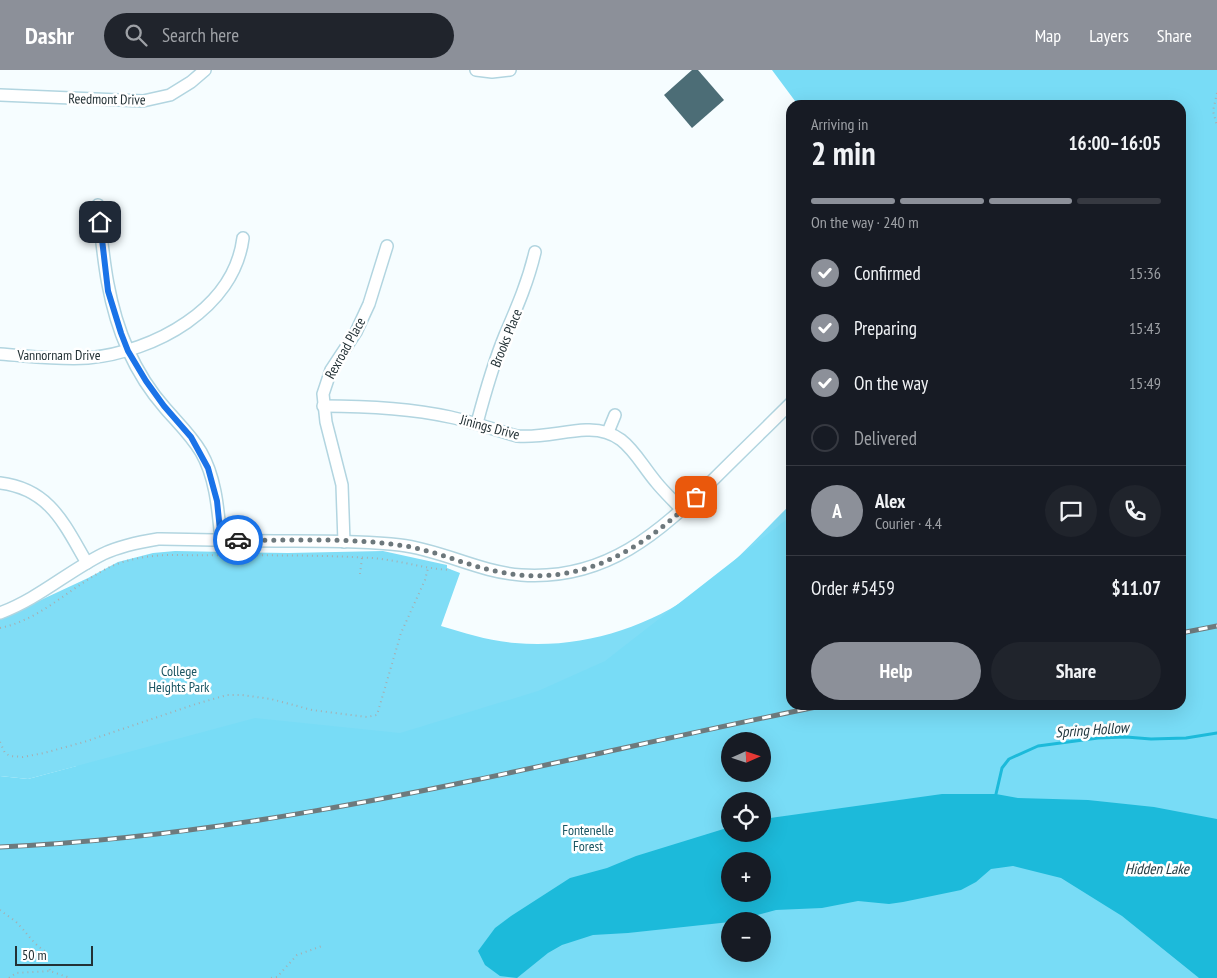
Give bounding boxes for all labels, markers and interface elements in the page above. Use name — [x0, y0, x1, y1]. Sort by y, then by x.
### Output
search box — [104, 13, 454, 58]
text: Dashr — [25, 20, 74, 51]
icon: search — [122, 21, 150, 49]
text: Search here — [162, 23, 239, 47]
text: Map — [1035, 24, 1061, 47]
text: Layers — [1089, 24, 1129, 47]
text: Share — [1157, 24, 1192, 47]
street label: Reedmont Drive — [68, 89, 146, 109]
text: Arriving in — [811, 114, 868, 134]
text: 16:00–16:05 — [1068, 131, 1161, 155]
text: 2 min — [811, 132, 876, 174]
pin — [79, 201, 121, 243]
icon: home — [86, 208, 114, 236]
text: On the way · 240 m — [811, 212, 919, 232]
icon: check — [811, 259, 839, 287]
text: Confirmed — [854, 261, 921, 285]
text: 15:36 — [1129, 263, 1161, 283]
street label: Brooks Place — [486, 306, 526, 370]
street label: Rexroad Place — [321, 314, 369, 382]
icon: check — [811, 314, 839, 342]
text: Preparing — [854, 316, 917, 340]
text: 15:43 — [1129, 318, 1161, 338]
street label: Vannornam Drive — [17, 346, 101, 364]
icon: check — [811, 369, 839, 397]
text: On the way — [854, 371, 928, 395]
text: 15:49 — [1129, 373, 1161, 393]
street label: Jinings Drive — [457, 410, 522, 444]
text: Delivered — [854, 426, 917, 450]
pin — [675, 476, 717, 518]
icon: bag — [682, 483, 710, 511]
button: chat — [1045, 485, 1097, 537]
button: phone — [1109, 485, 1161, 537]
text: Alex — [875, 489, 905, 513]
text: A — [832, 499, 842, 523]
text: Courier · 4.4 — [875, 513, 942, 533]
courier — [213, 515, 263, 565]
icon: car — [224, 526, 252, 554]
text: Order #5459 — [811, 576, 895, 600]
text: $11.07 — [1112, 576, 1161, 600]
button: Help — [811, 642, 981, 700]
button: Share — [991, 642, 1161, 700]
park label: College Heights Park — [149, 662, 210, 696]
water label: Spring Hollow — [1055, 717, 1131, 742]
north arrow — [721, 732, 771, 782]
map controls — [721, 732, 771, 962]
button: locate — [721, 792, 771, 842]
park label: Fontenelle Forest — [562, 821, 614, 855]
button: + — [721, 852, 771, 902]
water label: Hidden Lake — [1125, 859, 1190, 878]
button: − — [721, 912, 771, 962]
scale bar — [15, 943, 92, 966]
text: 50 m — [22, 946, 47, 964]

